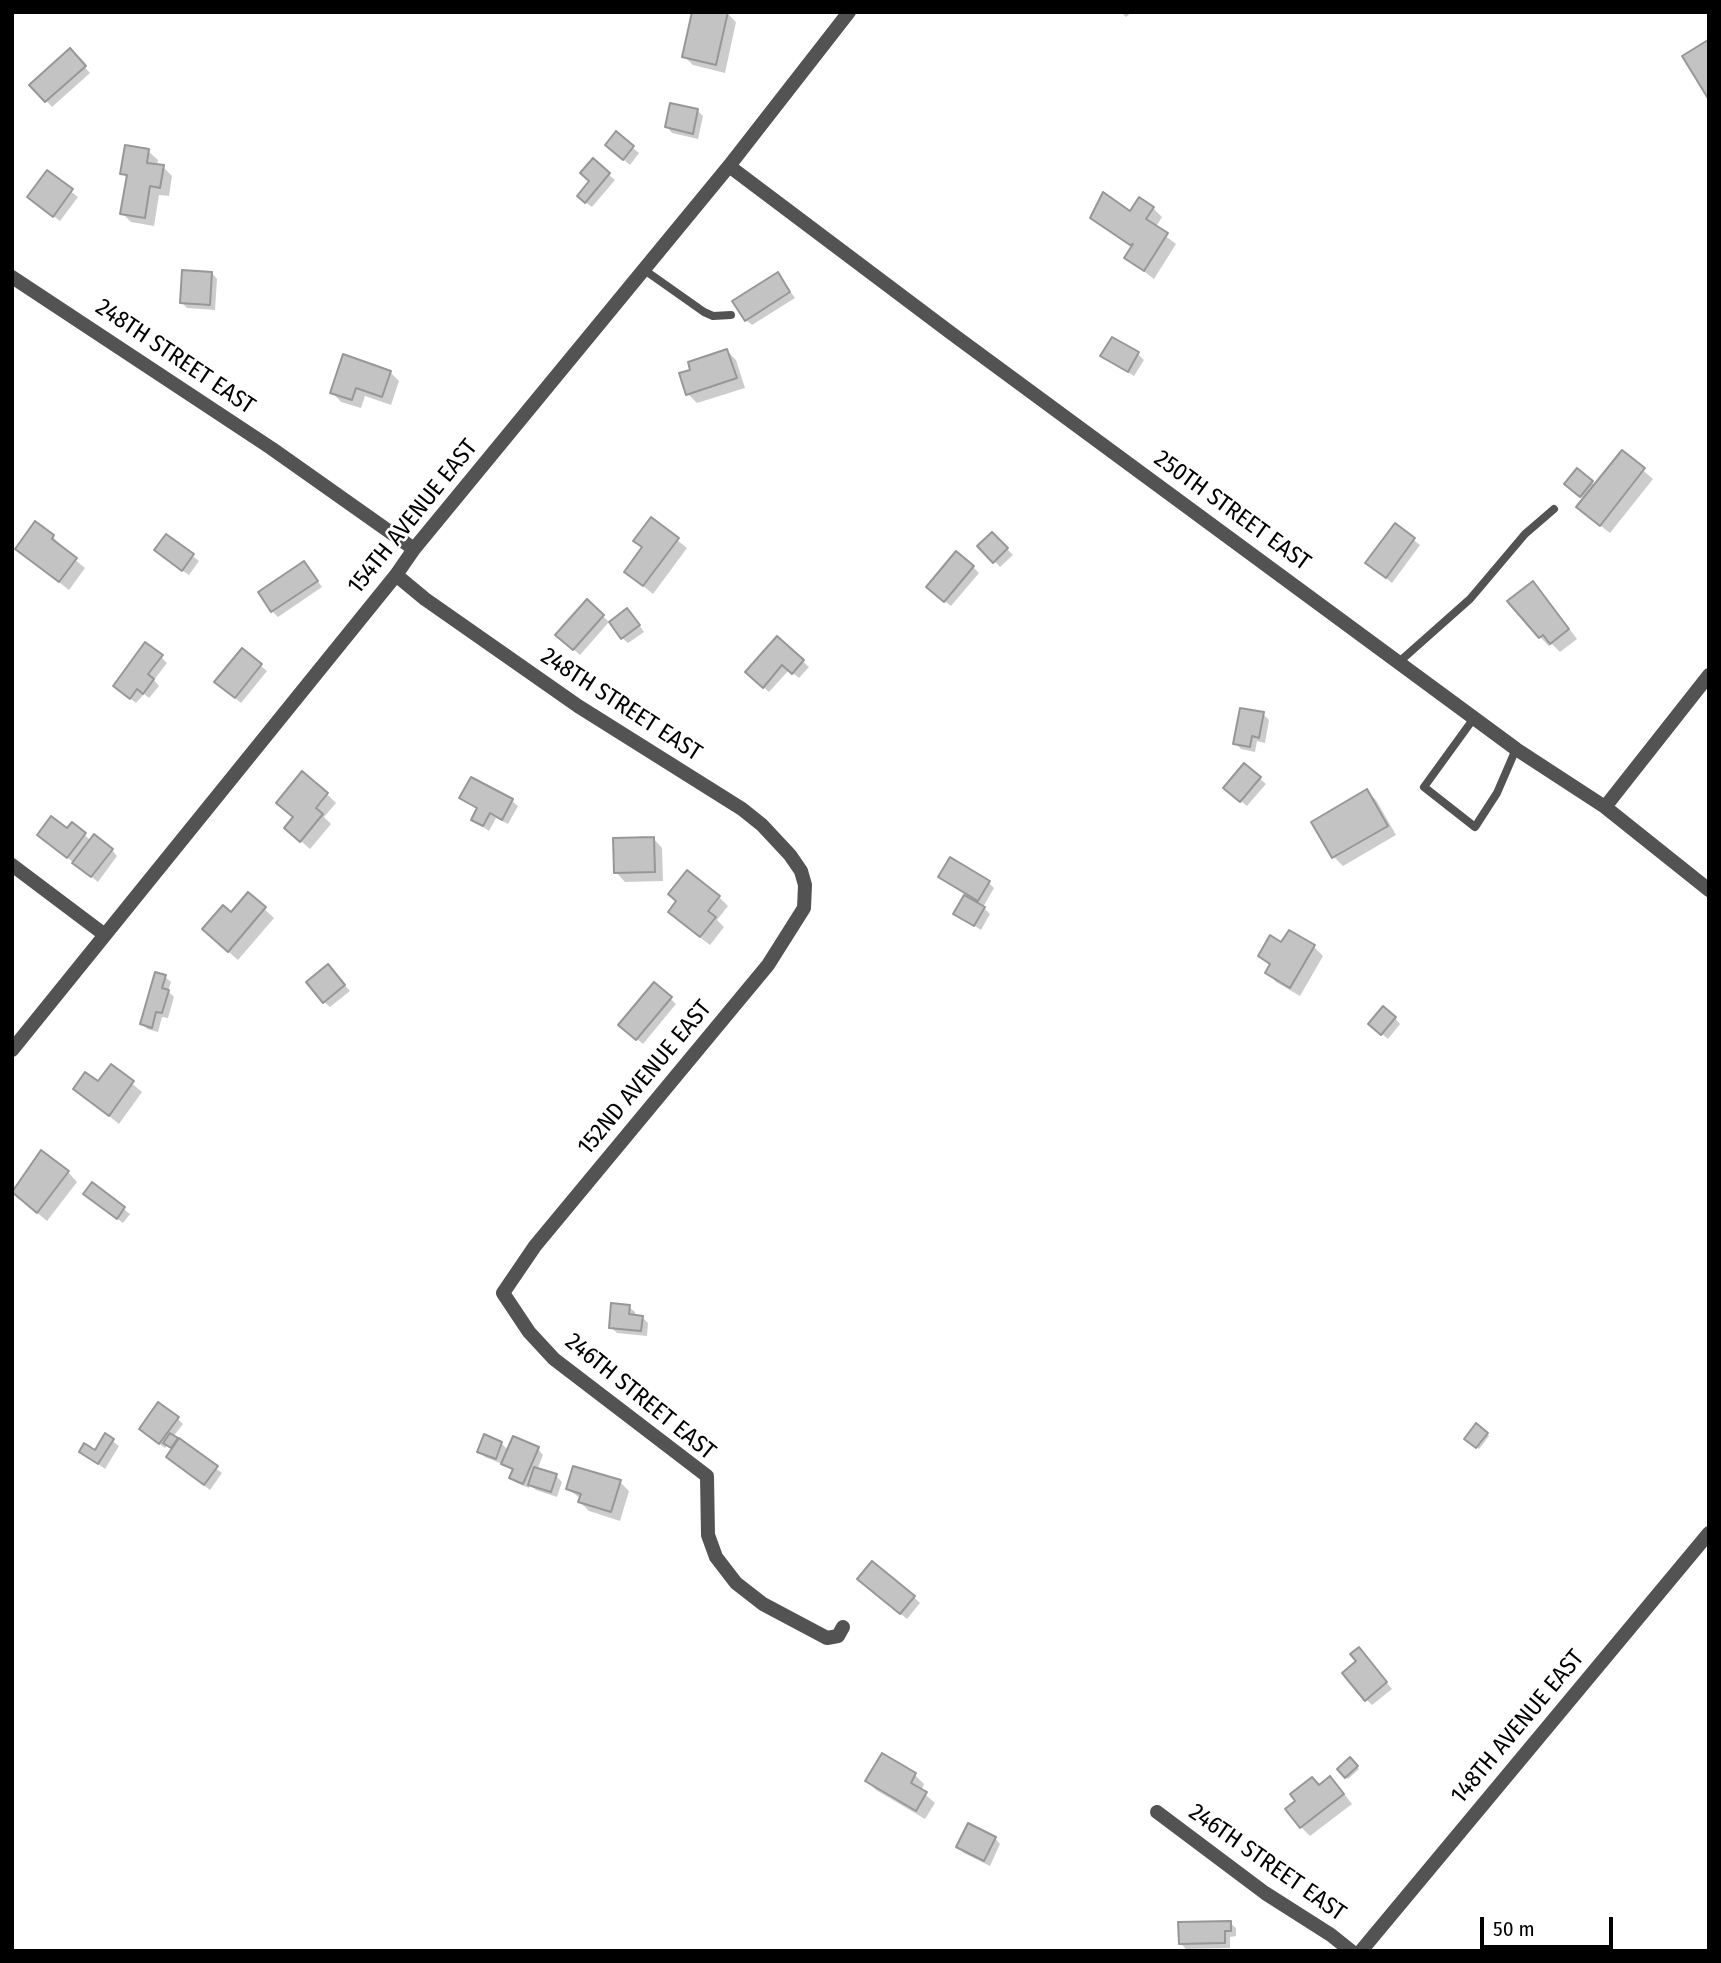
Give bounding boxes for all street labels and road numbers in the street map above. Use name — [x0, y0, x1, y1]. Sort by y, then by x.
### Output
street label: 248TH STREET EAST — [90, 293, 260, 421]
street label: 154TH AVENUE EAST — [342, 434, 484, 600]
street label: 250TH STREET EAST — [1148, 445, 1316, 577]
street label: 248TH STREET EAST — [535, 642, 707, 768]
street label: 152ND AVENUE EAST — [572, 995, 718, 1161]
street label: 246TH STREET EAST — [559, 1328, 721, 1466]
street label: 148TH AVENUE EAST — [1445, 1644, 1591, 1810]
street label: 246TH STREET EAST — [1183, 1798, 1351, 1928]

